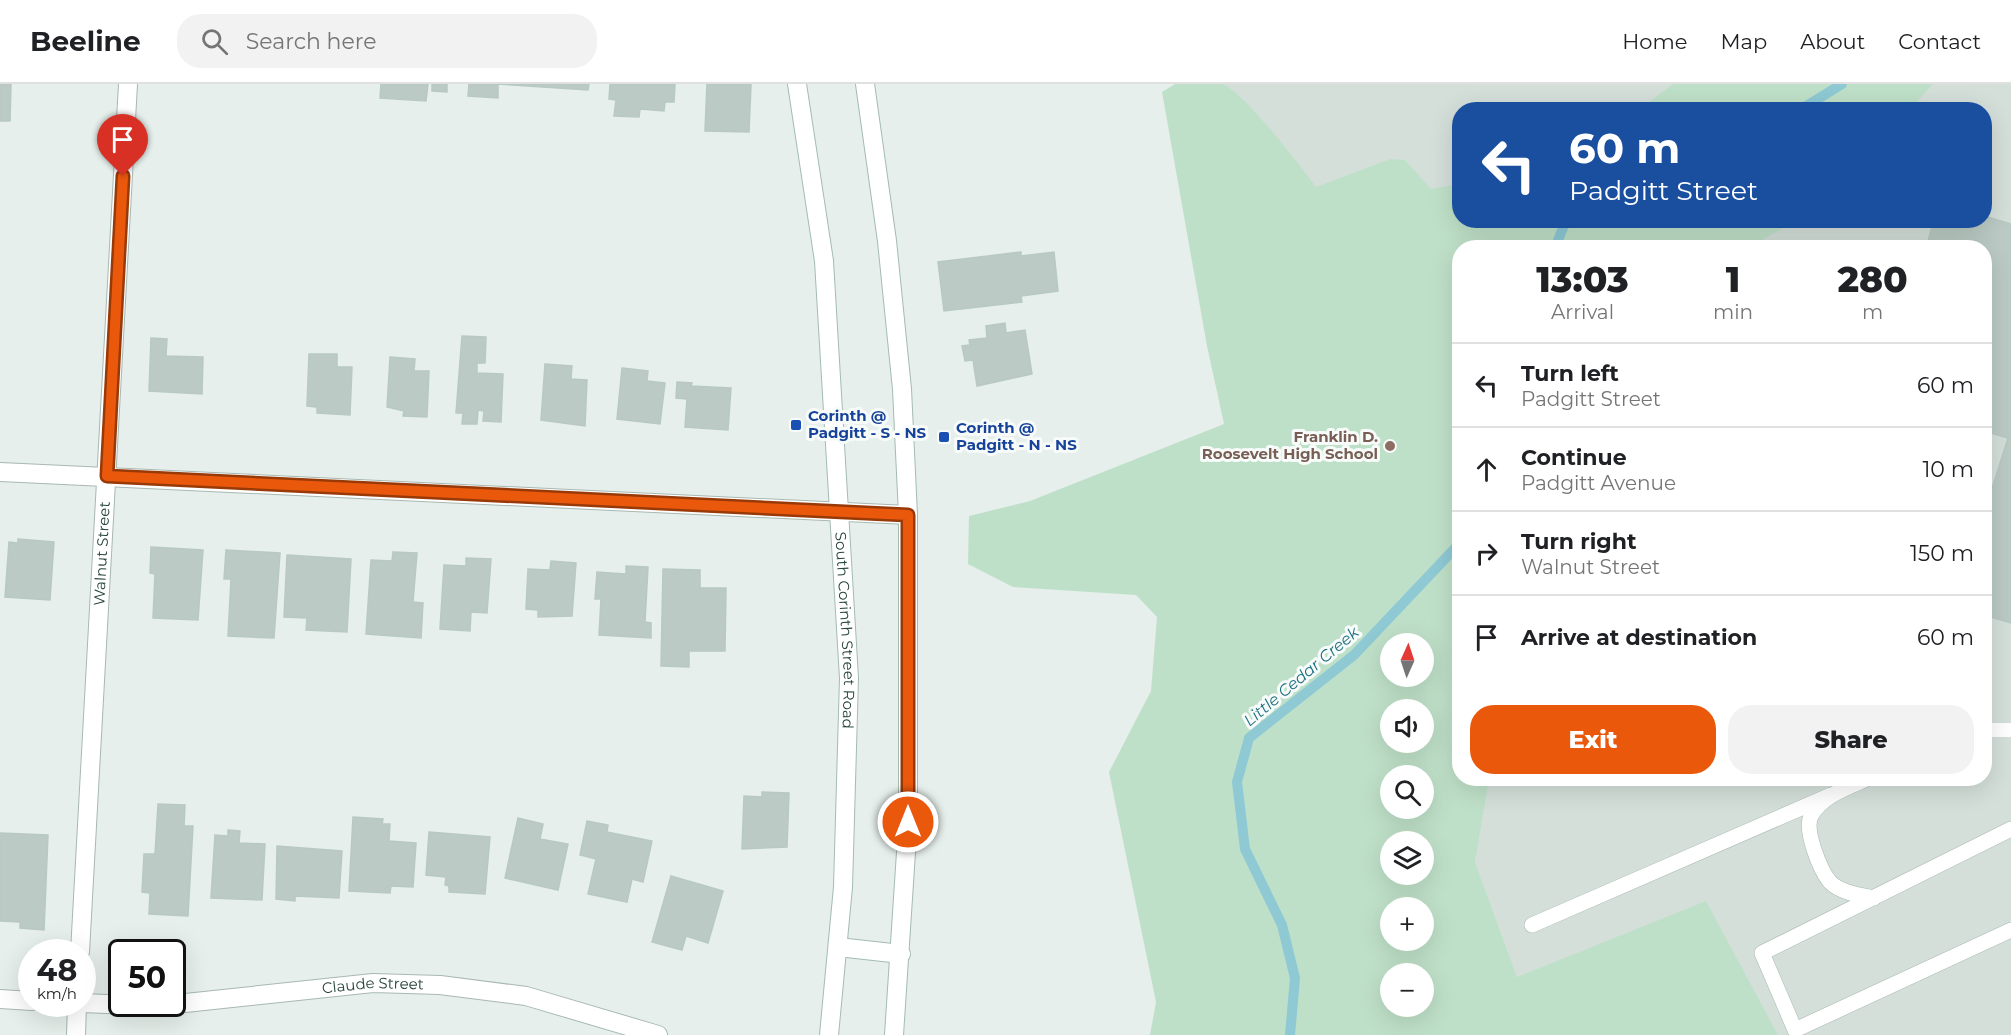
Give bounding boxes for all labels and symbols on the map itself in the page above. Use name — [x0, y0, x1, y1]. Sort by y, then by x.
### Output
pin — [97, 114, 148, 176]
place label: Corinth @ Padgitt - S - NS — [808, 406, 927, 442]
marker: Corinth @ Padgitt - S - NS — [789, 418, 803, 432]
place label: Corinth @ Padgitt - N - NS — [956, 418, 1077, 454]
place label: Franklin D. Roosevelt High School — [1202, 427, 1378, 463]
marker: Corinth @ Padgitt - N - NS — [937, 430, 951, 444]
marker: Franklin D. Roosevelt High School — [1383, 439, 1397, 453]
street label: Walnut Street — [89, 501, 114, 606]
street label: South Corinth Street Road — [831, 531, 859, 729]
water label: Little Cedar Creek — [1240, 622, 1364, 730]
north arrow — [1380, 633, 1434, 687]
position arrow — [876, 790, 940, 854]
speed limit sign: 50 — [108, 939, 186, 1017]
street label: Claude Street — [321, 973, 424, 997]

